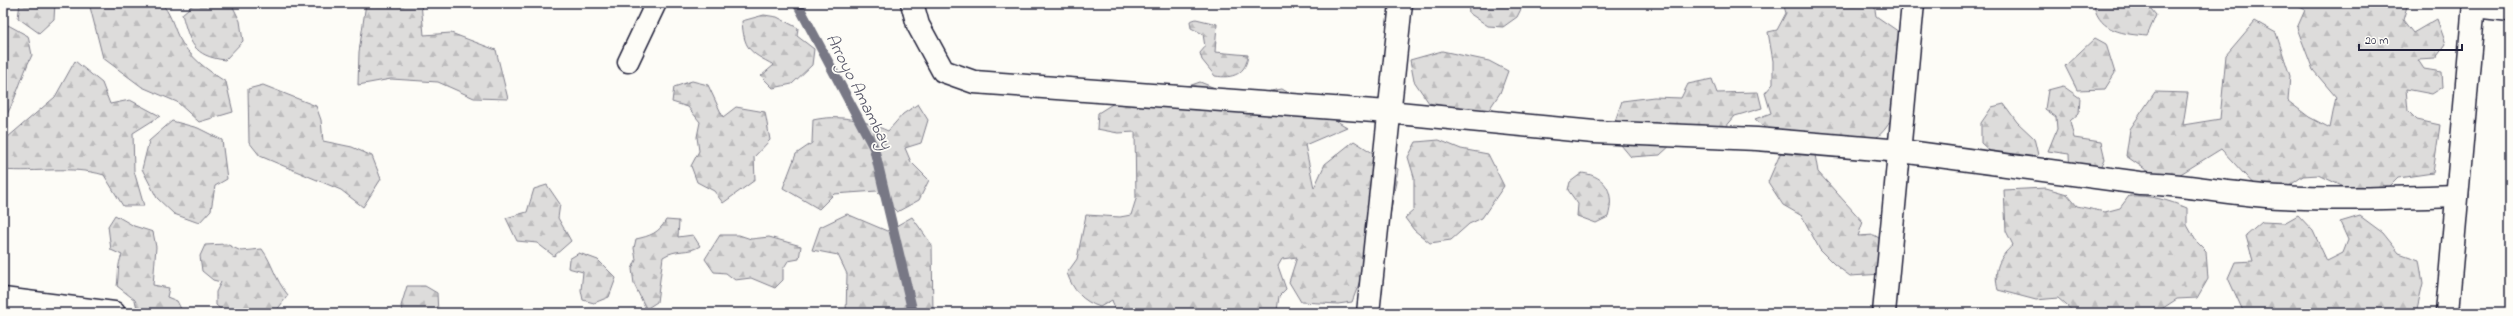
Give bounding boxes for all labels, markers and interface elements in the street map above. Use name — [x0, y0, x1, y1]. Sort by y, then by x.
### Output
scale bar — [2359, 26, 2462, 52]
water label: Arroyo Amambay — [818, 30, 899, 155]
text: 20 m — [2365, 32, 2388, 50]

